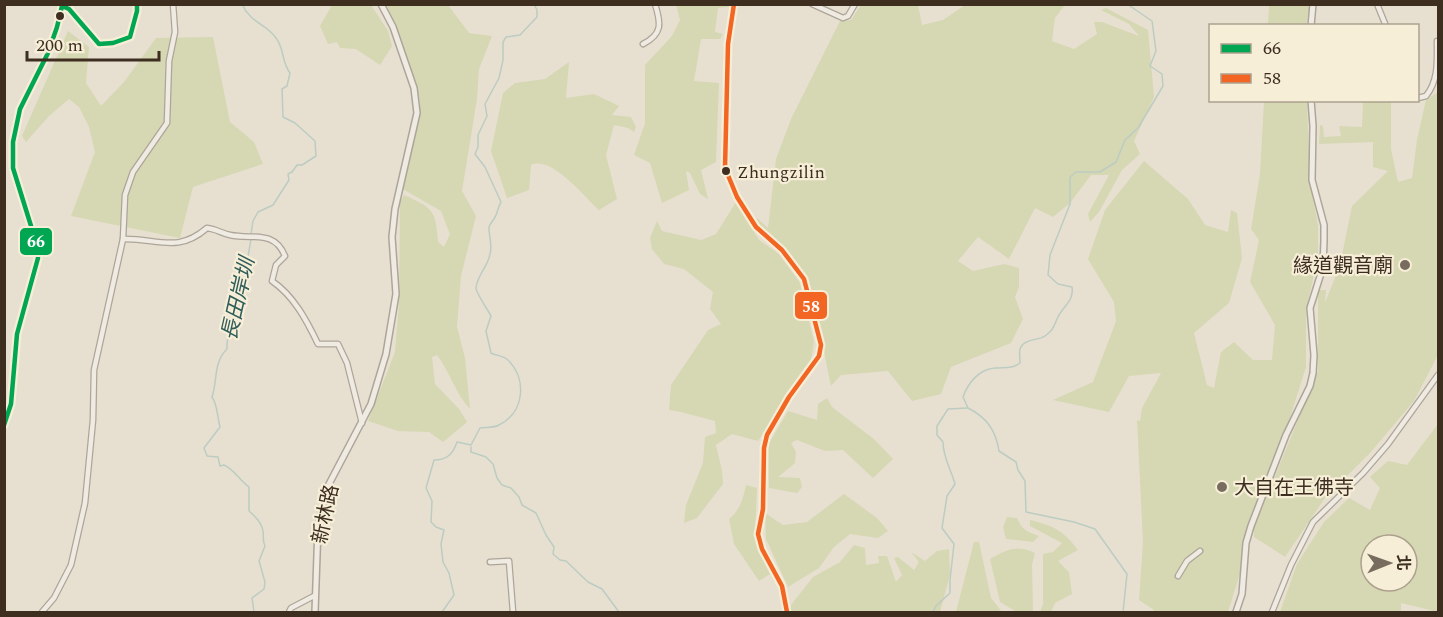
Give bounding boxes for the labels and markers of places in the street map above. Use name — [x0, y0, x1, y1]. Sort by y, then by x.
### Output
unlabelled marker — [54, 10, 66, 22]
place label: Zhungzilin — [737, 159, 825, 186]
marker: Zhungzilin — [720, 165, 732, 177]
place label: 緣道觀音廟 — [1293, 251, 1393, 281]
marker: 緣道觀音廟 — [1398, 258, 1412, 272]
place label: 大自在王佛寺 — [1234, 473, 1354, 503]
marker: 大自在王佛寺 — [1215, 480, 1229, 494]

